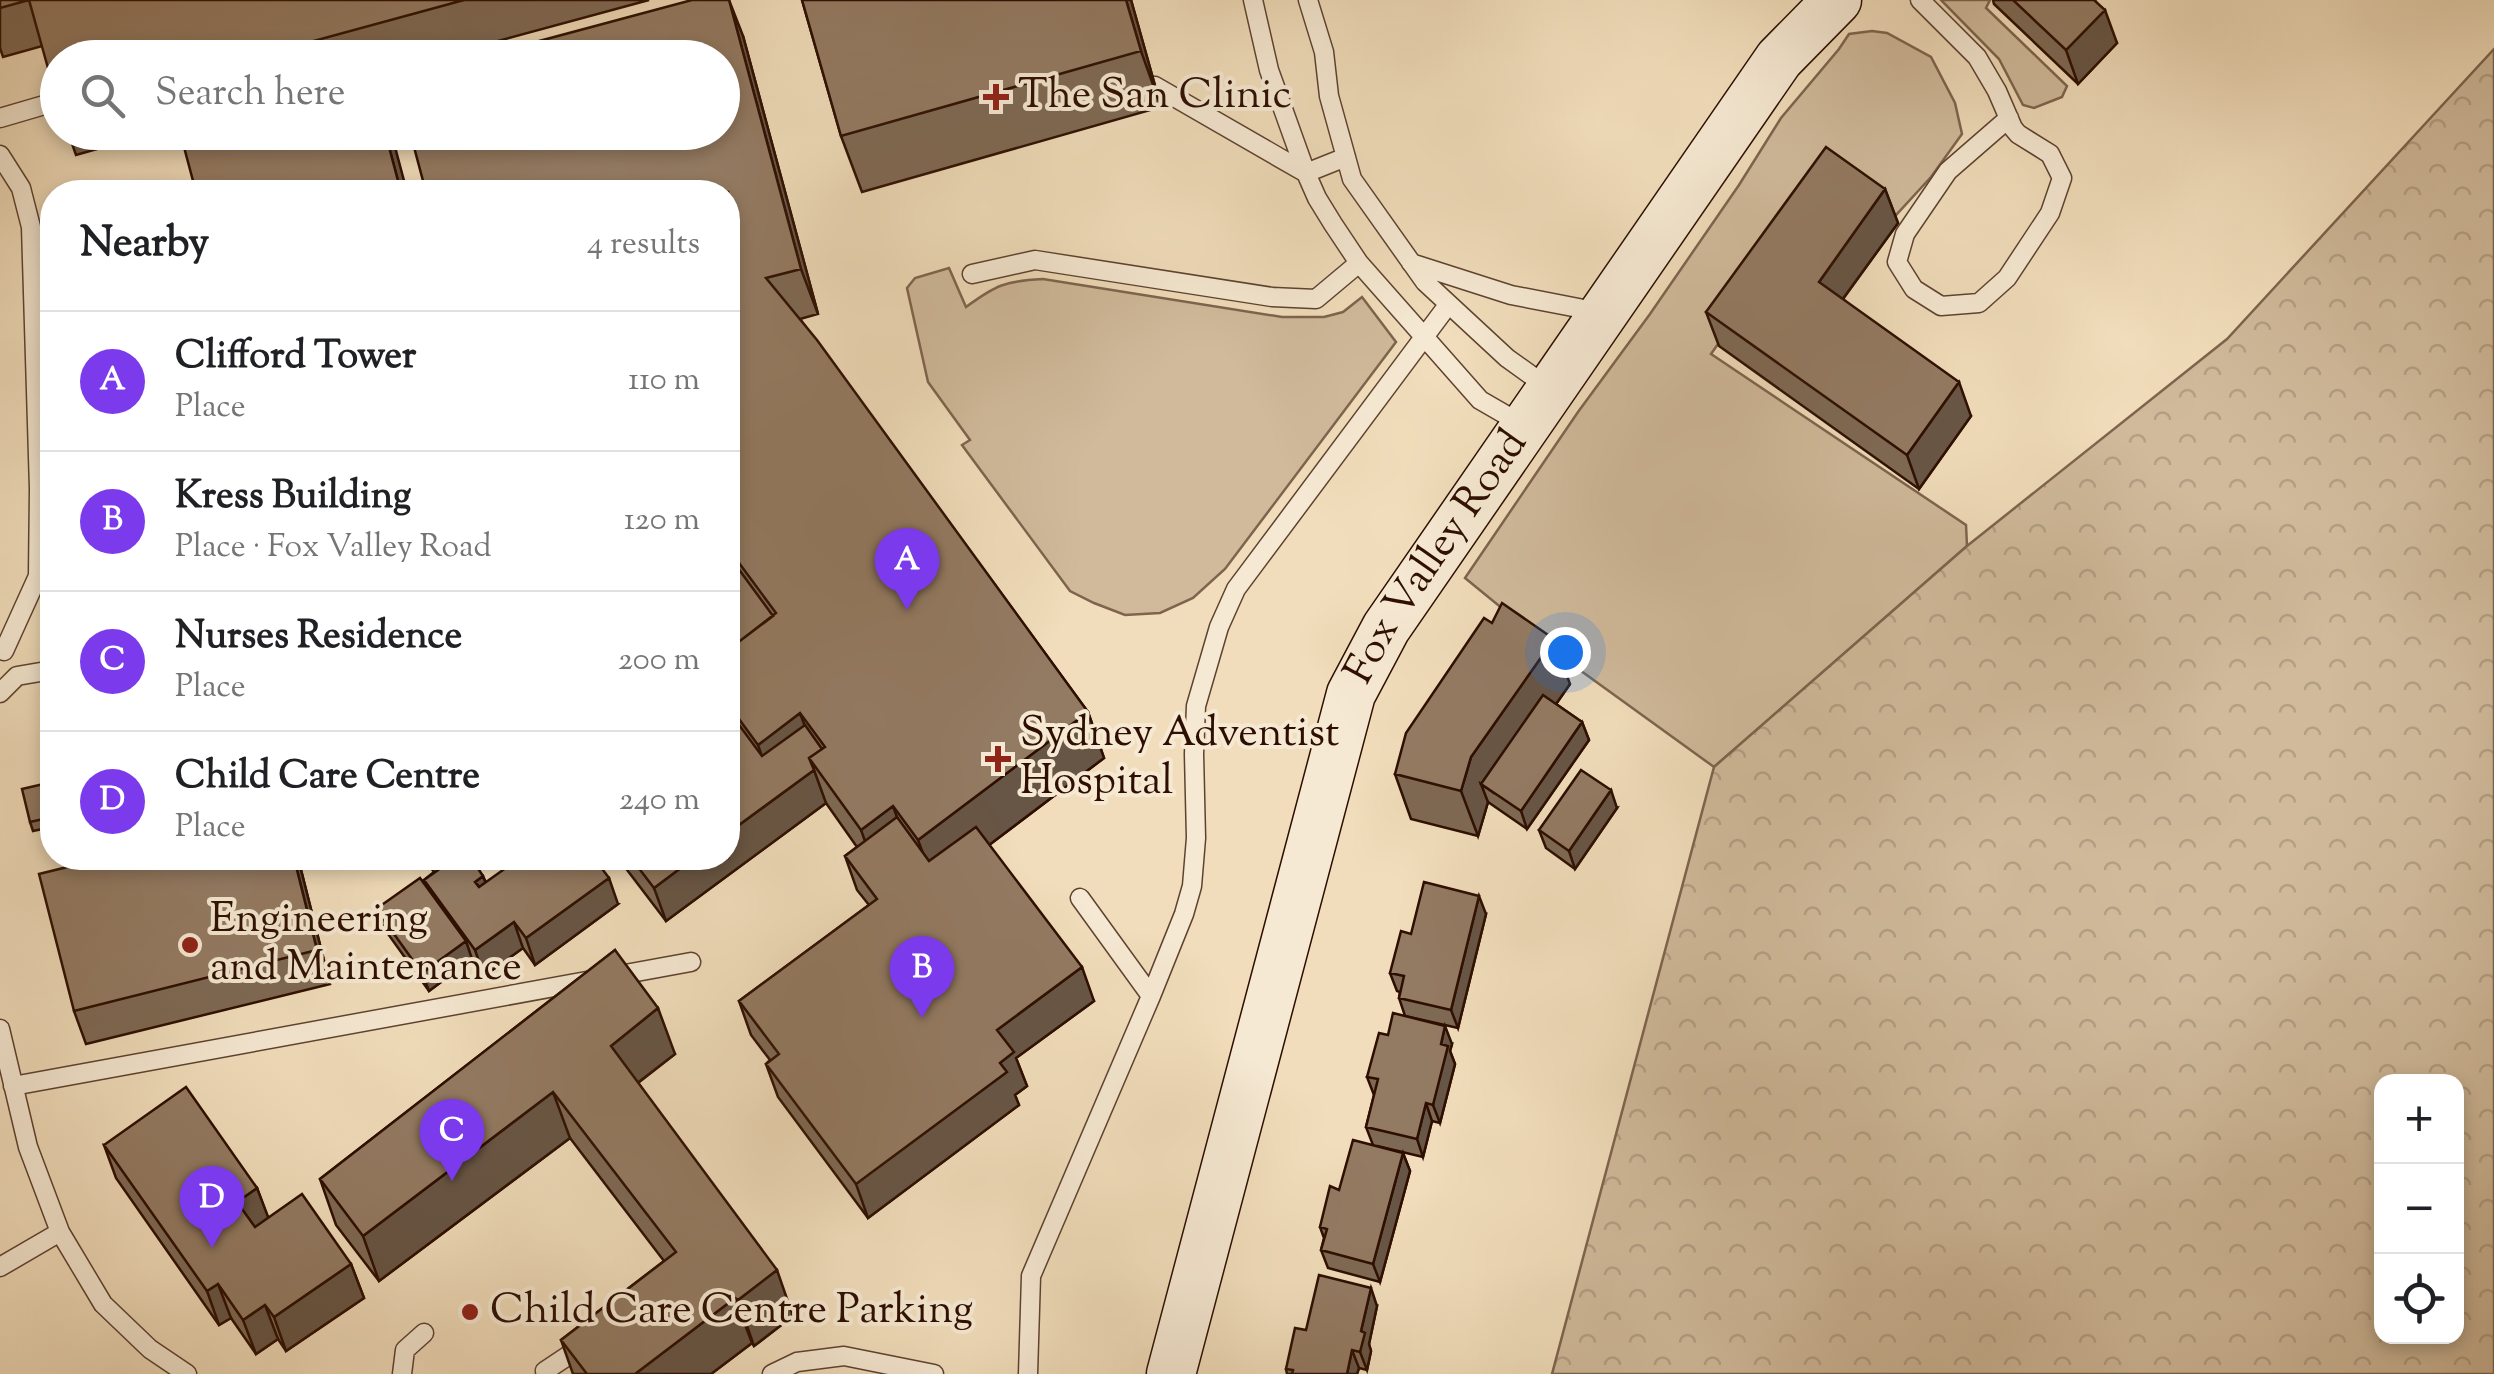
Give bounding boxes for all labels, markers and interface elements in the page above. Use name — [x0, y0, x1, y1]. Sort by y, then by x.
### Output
search box — [40, 40, 740, 150]
place label: The San Clinic — [1018, 67, 1292, 127]
icon: search — [75, 68, 130, 123]
text: Search here — [155, 68, 346, 122]
marker: The San Clinic — [983, 84, 1009, 110]
text: Nearby — [80, 215, 209, 275]
text: 4 results — [587, 222, 700, 268]
text: Clifford Tower — [175, 331, 416, 385]
text: A — [100, 358, 125, 404]
text: 110 m — [628, 358, 700, 404]
text: Place — [175, 385, 246, 431]
street label: Fox Valley Road — [1331, 418, 1544, 695]
text: Kress Building — [175, 471, 411, 525]
text: B — [102, 498, 123, 544]
text: 120 m — [624, 498, 700, 544]
text: Place · Fox Valley Road — [175, 525, 491, 571]
pin: A — [874, 528, 940, 610]
text: Nurses Residence — [175, 611, 462, 665]
your location — [1540, 627, 1591, 678]
text: C — [100, 638, 125, 684]
text: 200 m — [618, 638, 700, 684]
text: Place — [175, 665, 246, 711]
place label: Sydney Adventist Hospital — [1020, 705, 1339, 813]
marker: Sydney Adventist Hospital — [985, 746, 1011, 772]
text: Child Care Centre — [175, 751, 480, 805]
text: D — [100, 778, 125, 824]
text: 240 m — [619, 778, 700, 824]
text: Place — [175, 805, 246, 851]
place label: Engineering and Maintenance — [210, 891, 522, 999]
marker: Engineering and Maintenance — [179, 934, 201, 956]
pin: B — [890, 936, 954, 1018]
map controls — [2374, 1074, 2464, 1344]
button: + — [2374, 1074, 2464, 1164]
pin: C — [420, 1098, 484, 1181]
button: − — [2374, 1164, 2464, 1254]
pin: D — [180, 1166, 244, 1248]
button: locate — [2374, 1254, 2464, 1344]
place label: Child Care Centre Parking — [490, 1282, 973, 1342]
marker: Child Care Centre Parking — [459, 1301, 481, 1323]

